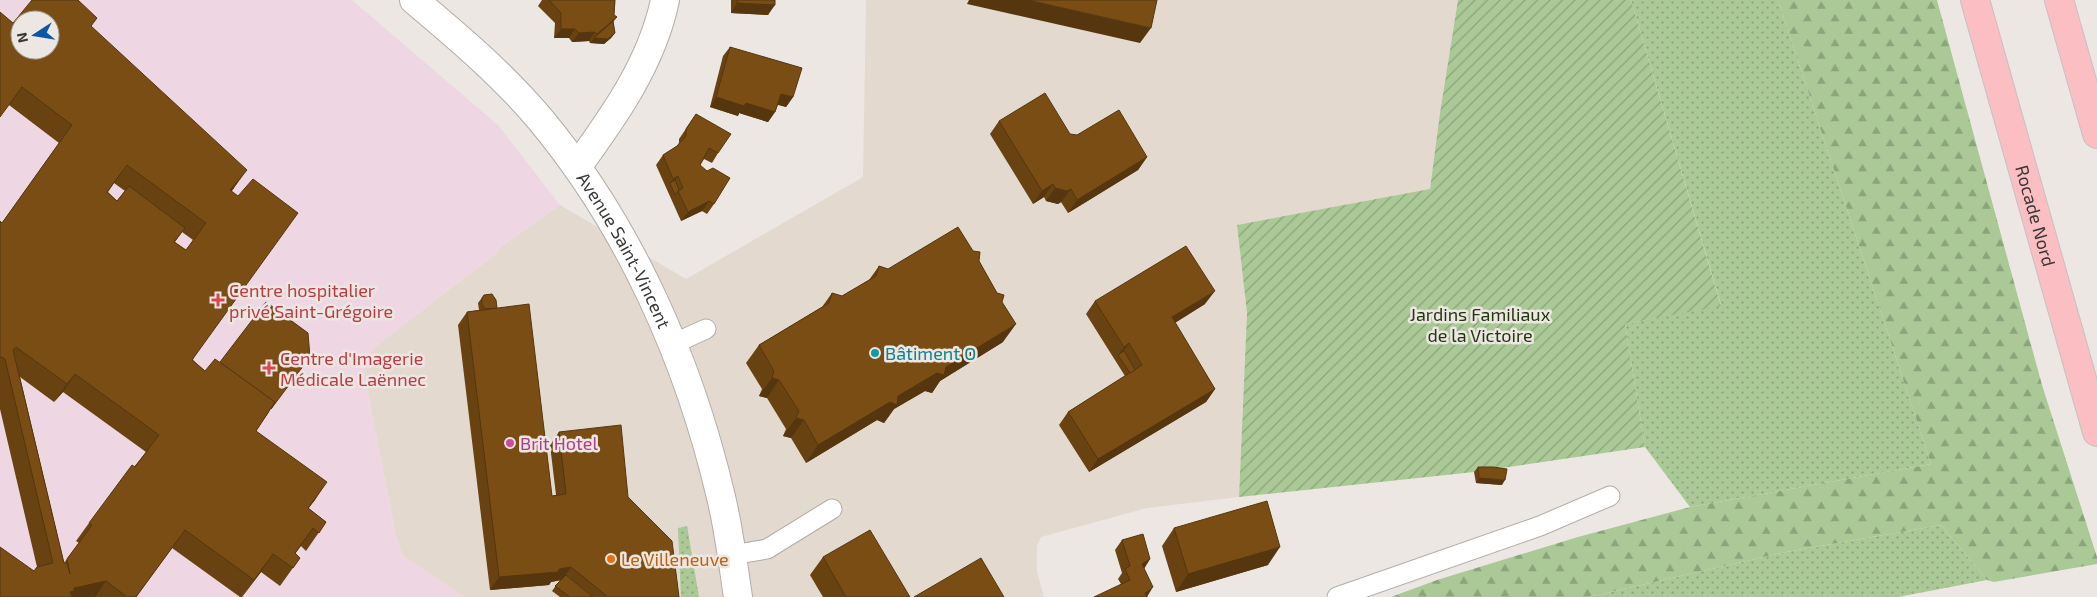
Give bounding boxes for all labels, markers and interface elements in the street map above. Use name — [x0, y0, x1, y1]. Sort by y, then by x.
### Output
north arrow — [10, 10, 60, 60]
text: N — [12, 31, 31, 45]
street label: Rocade Nord — [2011, 162, 2061, 269]
street label: Avenue Saint-Vincent — [572, 168, 676, 332]
place label: Centre hospitalier privé Saint-Grégoire — [229, 279, 393, 322]
marker: Centre hospitalier privé Saint-Grégoire — [211, 293, 225, 307]
park label: Jardins Familiaux de la Victoire — [1410, 303, 1551, 346]
place label: Bâtiment O — [885, 342, 976, 364]
place label: Centre d'Imagerie Médicale Laënnec — [280, 347, 426, 390]
marker: Bâtiment O — [869, 347, 881, 359]
marker: Centre d'Imagerie Médicale Laënnec — [262, 361, 276, 375]
place label: Brit Hotel — [520, 432, 598, 454]
marker: Brit Hotel — [504, 437, 516, 449]
place label: Le Villeneuve — [621, 548, 729, 570]
marker: Le Villeneuve — [605, 553, 617, 565]

